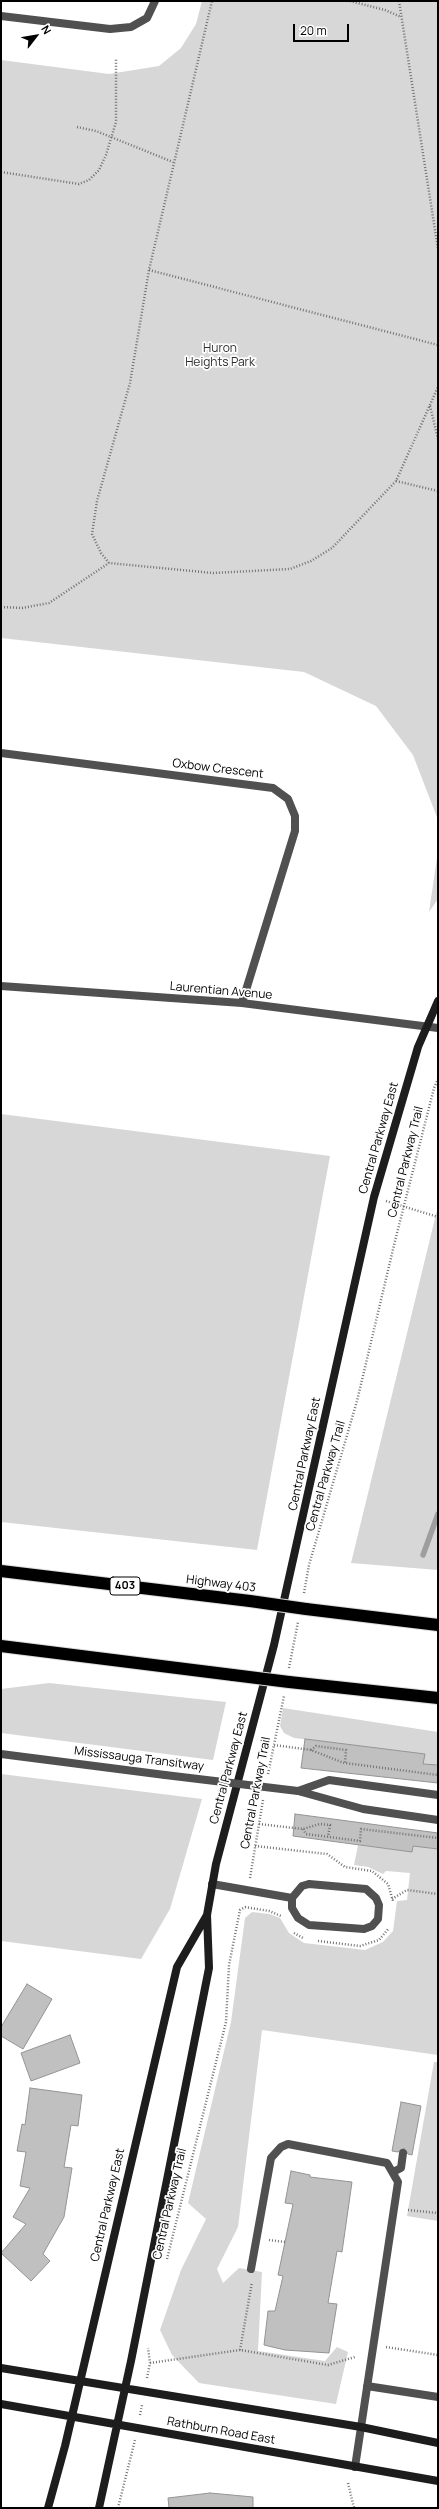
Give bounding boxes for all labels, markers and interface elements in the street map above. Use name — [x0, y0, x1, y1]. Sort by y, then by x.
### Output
north arrow — [16, 16, 56, 56]
scale bar — [295, 16, 351, 42]
text: N — [38, 22, 55, 37]
text: 20 m — [300, 22, 327, 39]
park label: Huron Heights Park — [185, 342, 255, 370]
street label: Oxbow Crescent — [172, 756, 264, 782]
street label: Laurentian Avenue — [169, 979, 273, 1003]
street label: Central Parkway East — [356, 1080, 402, 1196]
street label: Central Parkway Trail — [385, 1105, 427, 1219]
street label: Central Parkway East — [286, 1396, 324, 1512]
street label: Central Parkway Trail — [303, 1419, 349, 1533]
street label: Highway 403 — [185, 1573, 257, 1595]
road number: 403 — [110, 1577, 140, 1595]
street label: Central Parkway East — [207, 1710, 251, 1826]
street label: Central Parkway Trail — [238, 1736, 274, 1850]
street label: Mississauga Transitway — [73, 1744, 205, 1774]
street label: Central Parkway East — [88, 2147, 128, 2263]
street label: Central Parkway Trail — [150, 2147, 190, 2261]
street label: Rathburn Road East — [166, 2414, 276, 2448]

